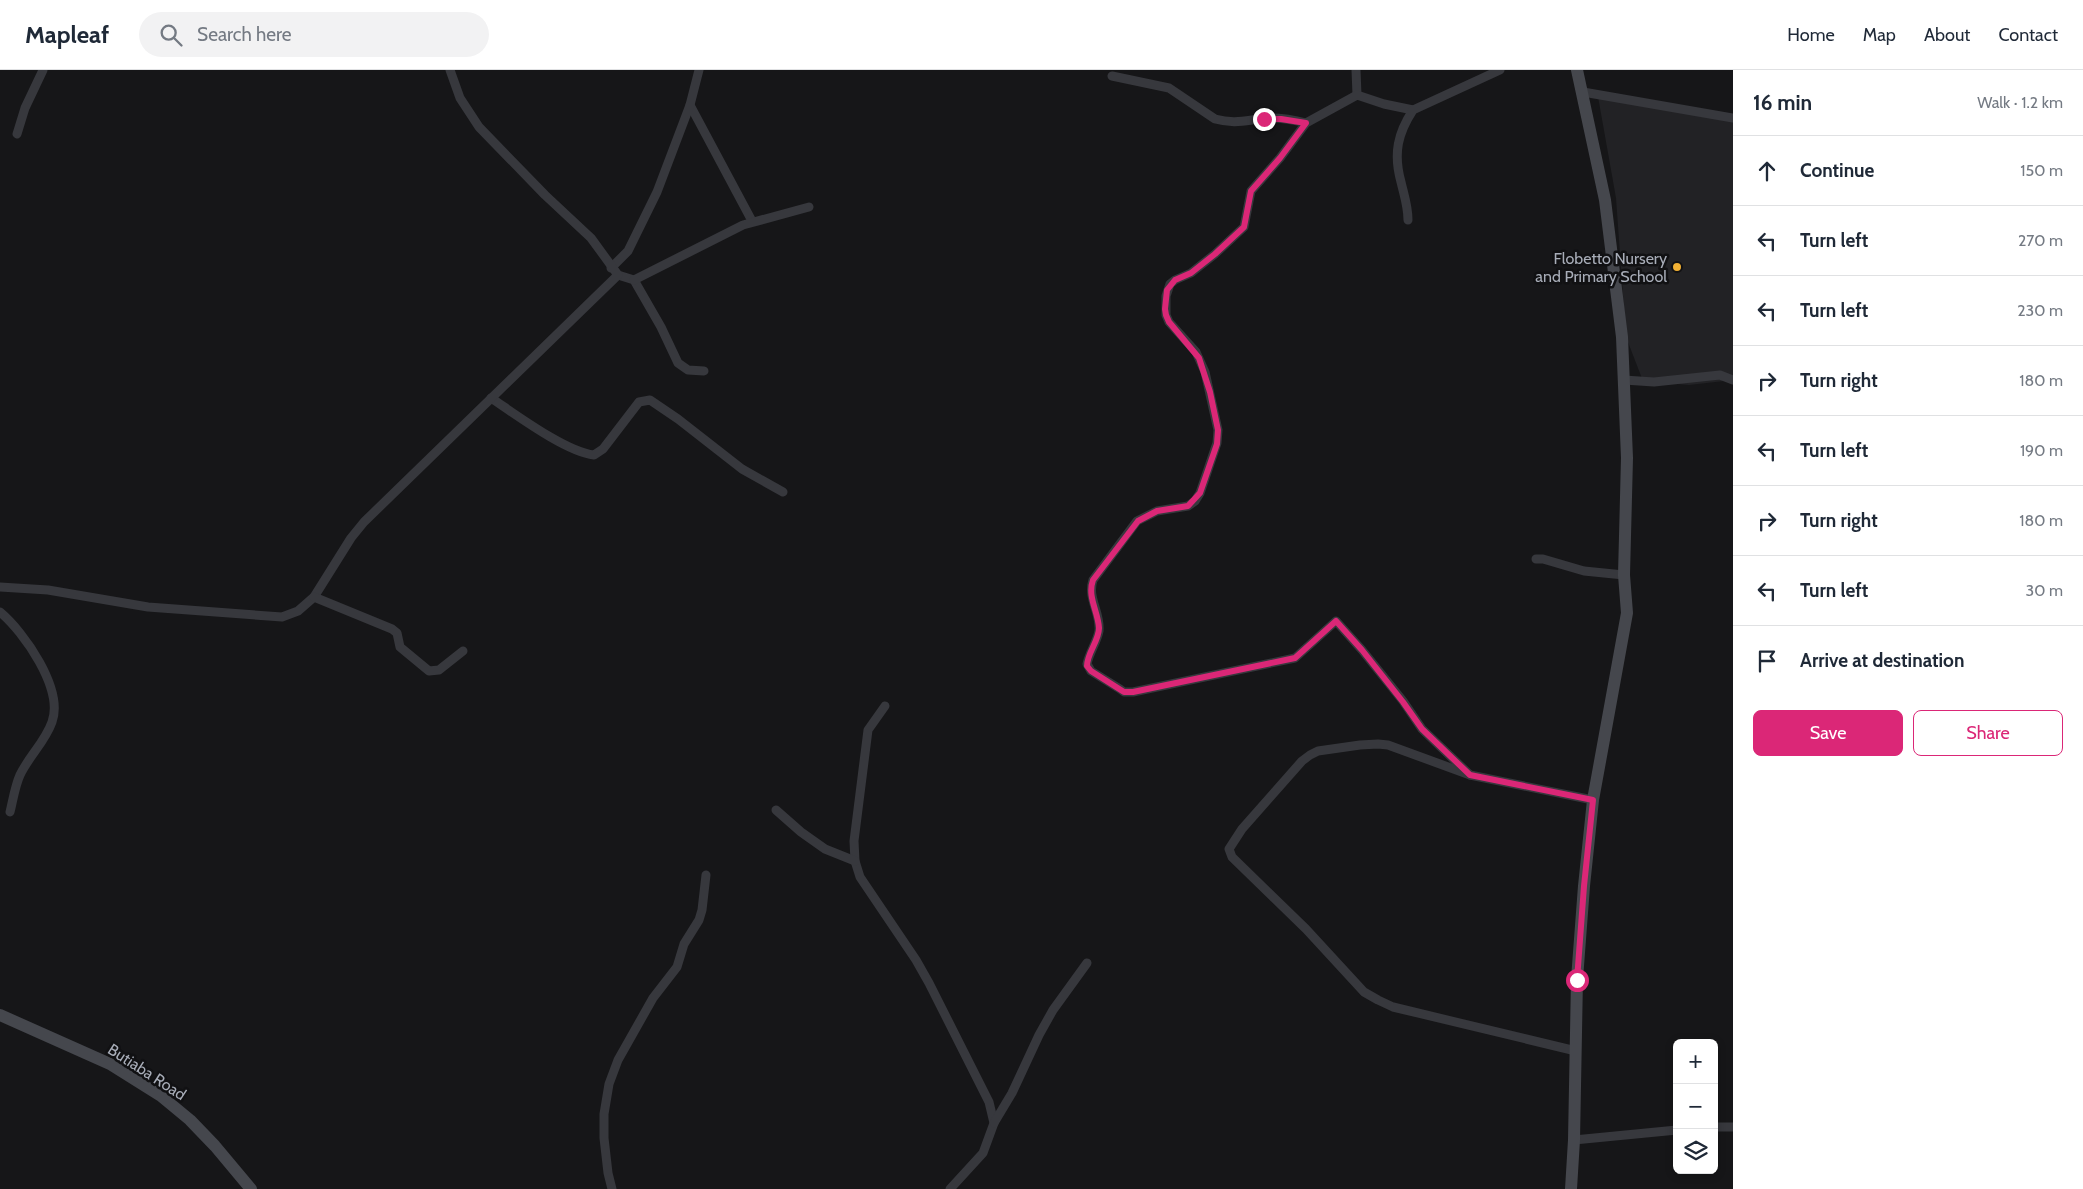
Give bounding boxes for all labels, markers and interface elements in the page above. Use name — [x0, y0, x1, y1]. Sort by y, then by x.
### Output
search box — [139, 12, 489, 57]
text: Mapleaf — [25, 20, 109, 49]
icon: search — [157, 21, 185, 49]
text: Search here — [197, 23, 291, 46]
text: Home — [1787, 24, 1835, 46]
text: Map — [1863, 24, 1896, 46]
text: About — [1924, 24, 1970, 46]
text: Contact — [1998, 24, 2058, 46]
text: 16 min — [1753, 90, 1812, 115]
text: Walk · 1.2 km — [1977, 93, 2063, 112]
route end — [1253, 108, 1276, 131]
icon: ahead — [1753, 157, 1781, 185]
text: Continue — [1800, 159, 1874, 182]
text: 150 m — [2020, 161, 2063, 180]
icon: left — [1753, 227, 1781, 255]
text: Turn left — [1800, 229, 1868, 252]
text: 270 m — [2018, 231, 2063, 250]
place label: Flobetto Nursery and Primary School — [1535, 249, 1667, 286]
marker: Flobetto Nursery and Primary School — [1671, 261, 1683, 273]
icon: left — [1753, 297, 1781, 325]
text: Turn left — [1800, 299, 1868, 322]
text: 230 m — [2017, 301, 2063, 320]
icon: right — [1753, 367, 1781, 395]
text: Turn right — [1800, 369, 1878, 392]
text: 180 m — [2019, 371, 2063, 390]
icon: left — [1753, 437, 1781, 465]
text: Turn left — [1800, 439, 1868, 462]
text: 190 m — [2020, 441, 2063, 460]
icon: right — [1753, 507, 1781, 535]
text: Turn right — [1800, 509, 1878, 532]
text: 180 m — [2019, 511, 2063, 530]
icon: left — [1753, 577, 1781, 605]
text: Turn left — [1800, 579, 1868, 602]
text: 30 m — [2026, 581, 2063, 600]
icon: arrive — [1753, 647, 1781, 675]
text: Arrive at destination — [1800, 649, 1964, 672]
button: Save — [1753, 710, 1903, 756]
button: Share — [1913, 710, 2063, 756]
route start — [1566, 969, 1589, 992]
map controls — [1673, 1039, 1718, 1174]
button: + — [1673, 1039, 1718, 1084]
street label: Butiaba Road — [104, 1040, 190, 1104]
button: − — [1673, 1084, 1718, 1129]
button: layers — [1673, 1129, 1718, 1174]

